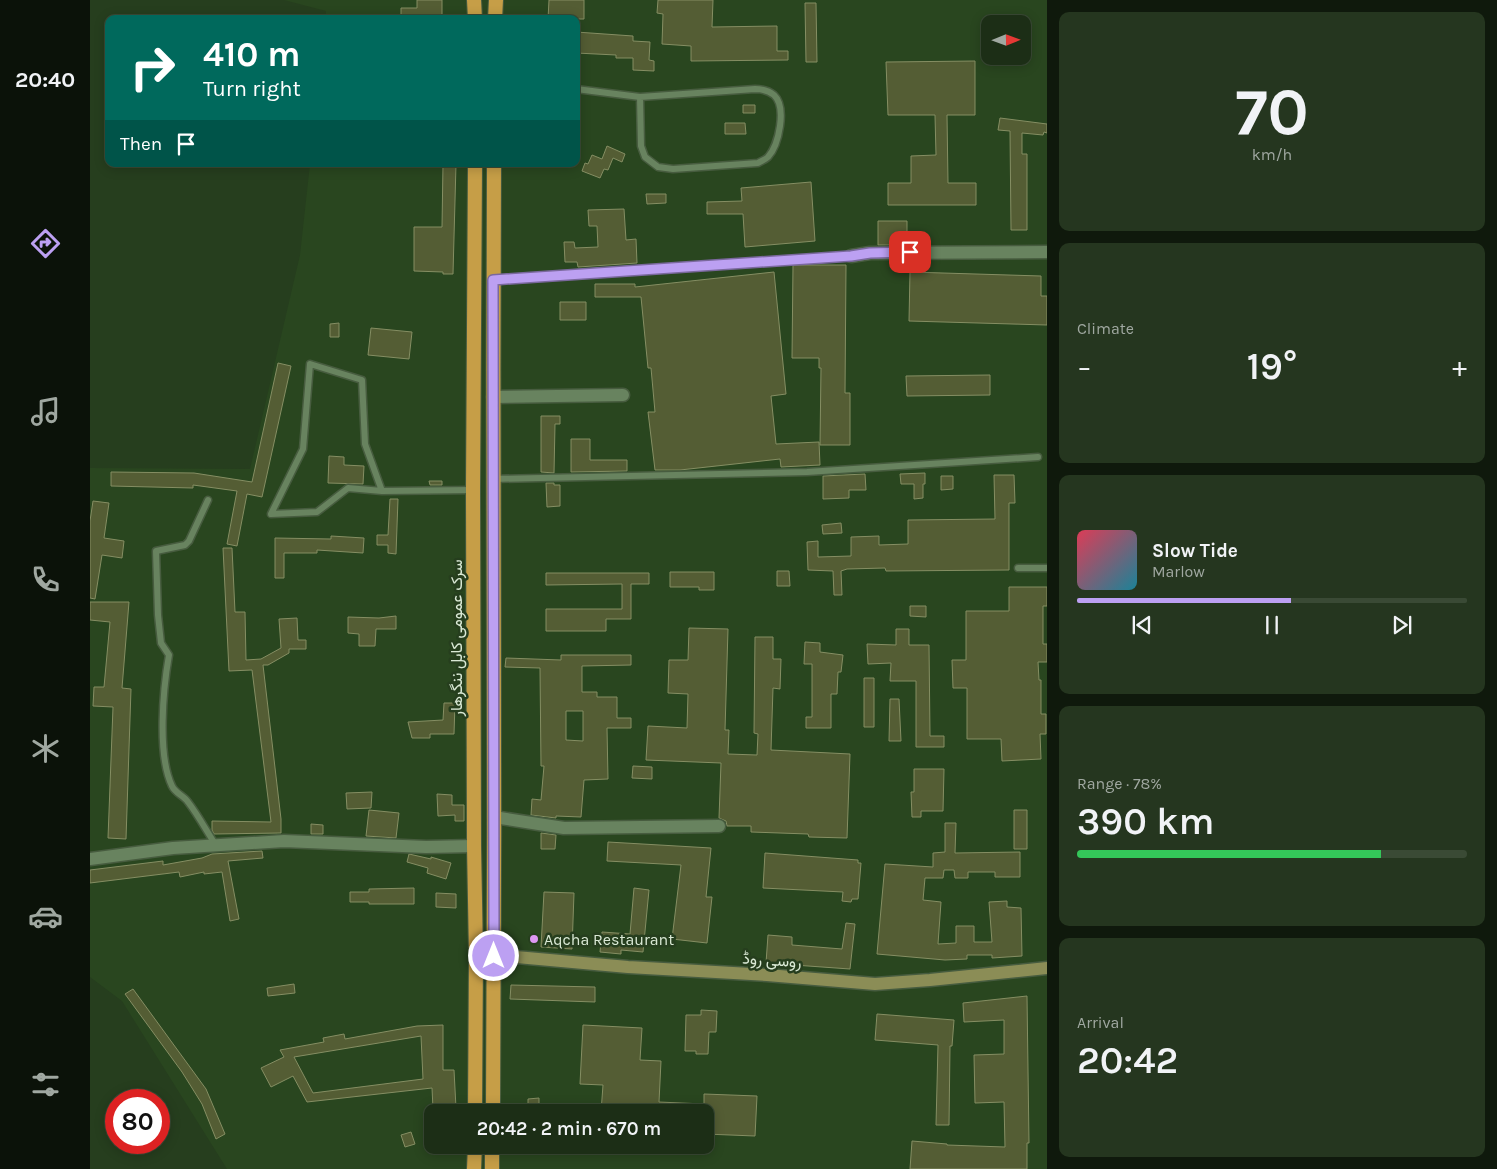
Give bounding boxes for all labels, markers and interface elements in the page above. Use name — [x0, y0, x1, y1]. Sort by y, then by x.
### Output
north arrow — [981, 15, 1031, 65]
map controls — [981, 15, 1031, 65]
text: 410 m — [203, 34, 301, 75]
icon: right — [120, 35, 185, 100]
text: 20:40 — [15, 67, 75, 93]
text: 70 — [1235, 74, 1309, 150]
text: Turn right — [203, 76, 301, 102]
icon: arrive — [172, 130, 200, 158]
text: Then — [120, 133, 162, 155]
text: km/h — [1252, 145, 1292, 164]
icon: directions — [28, 226, 63, 261]
pin — [889, 231, 931, 273]
icon: arrive — [896, 238, 924, 266]
text: Climate — [1077, 319, 1134, 338]
text: 19° — [1247, 344, 1297, 389]
text: − — [1077, 350, 1092, 383]
text: + — [1452, 350, 1467, 383]
icon: music — [28, 394, 63, 429]
text: Slow Tide — [1152, 540, 1238, 562]
street label: سرک عمومی کابل ننگرهار — [447, 559, 467, 718]
icon: phone — [28, 562, 63, 597]
text: Marlow — [1152, 562, 1205, 581]
icon: previous — [1128, 611, 1156, 639]
icon: pause — [1258, 611, 1286, 639]
icon: next — [1388, 611, 1416, 639]
icon: climate — [28, 731, 63, 766]
text: Range · 78% — [1077, 774, 1162, 793]
text: 390 km — [1077, 799, 1214, 844]
icon: car — [28, 899, 63, 934]
position arrow — [467, 929, 519, 981]
place label: Aqcha Restaurant — [544, 930, 674, 949]
marker: Aqcha Restaurant — [528, 933, 540, 945]
street label: روسی روڈ — [742, 948, 802, 973]
text: Arrival — [1077, 1013, 1124, 1032]
text: 20:42 — [1077, 1038, 1178, 1083]
icon: filters — [28, 1067, 63, 1102]
speed limit sign: 80 — [105, 1089, 170, 1154]
text: 20:42 · 2 min · 670 m — [477, 1118, 661, 1140]

